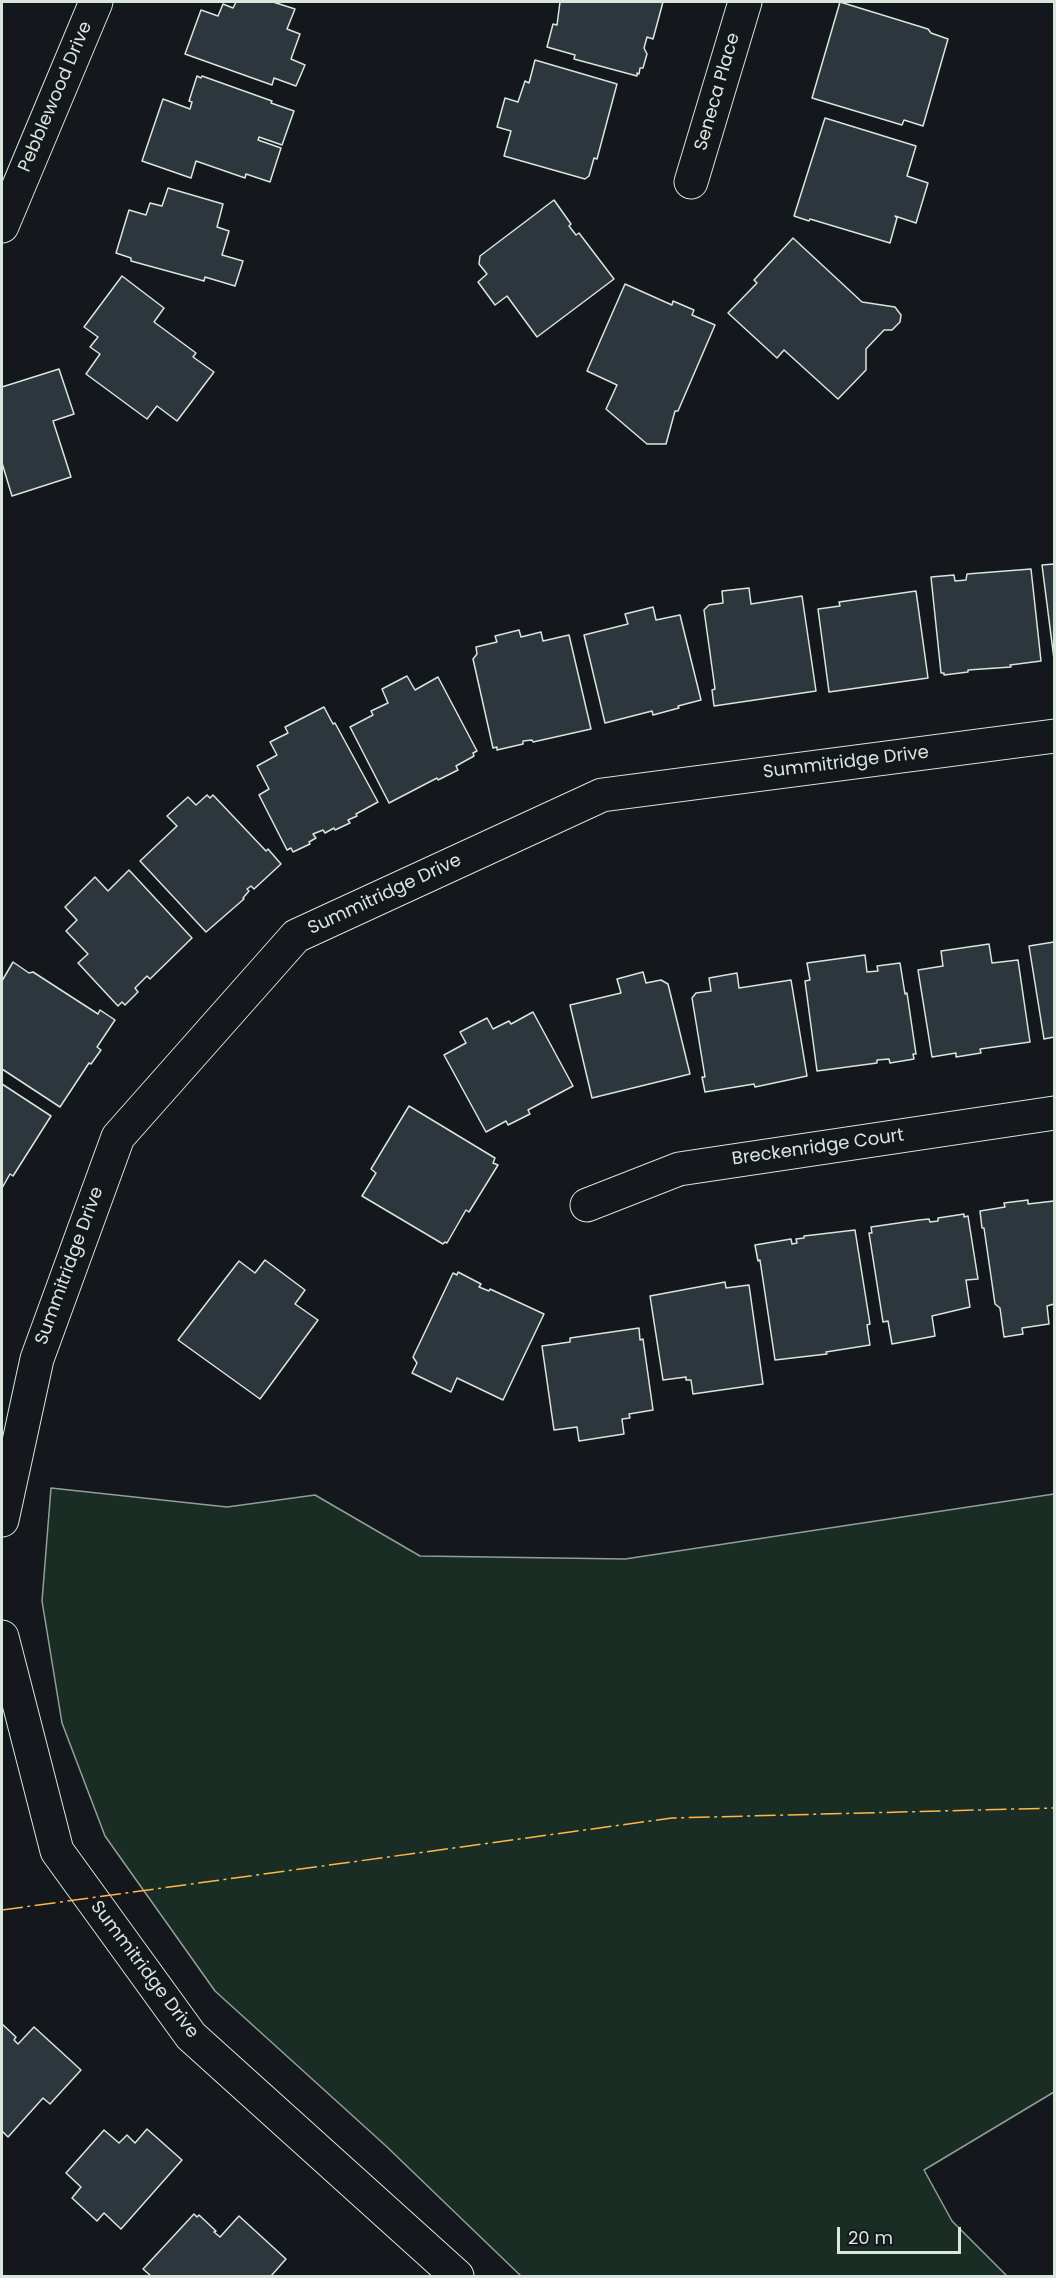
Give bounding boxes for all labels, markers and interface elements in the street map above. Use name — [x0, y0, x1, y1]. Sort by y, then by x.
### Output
street label: Pebblewood Drive — [15, 18, 97, 176]
street label: Seneca Place — [691, 31, 745, 153]
street label: Summitridge Drive — [762, 742, 930, 784]
street label: Summitridge Drive — [305, 850, 465, 940]
street label: Breckenridge Court — [731, 1125, 905, 1171]
street label: Summitridge Drive — [31, 1184, 109, 1348]
street label: Summitridge Drive — [85, 1897, 203, 2043]
scale bar — [840, 2215, 964, 2253]
text: 20 m — [848, 2225, 893, 2250]

